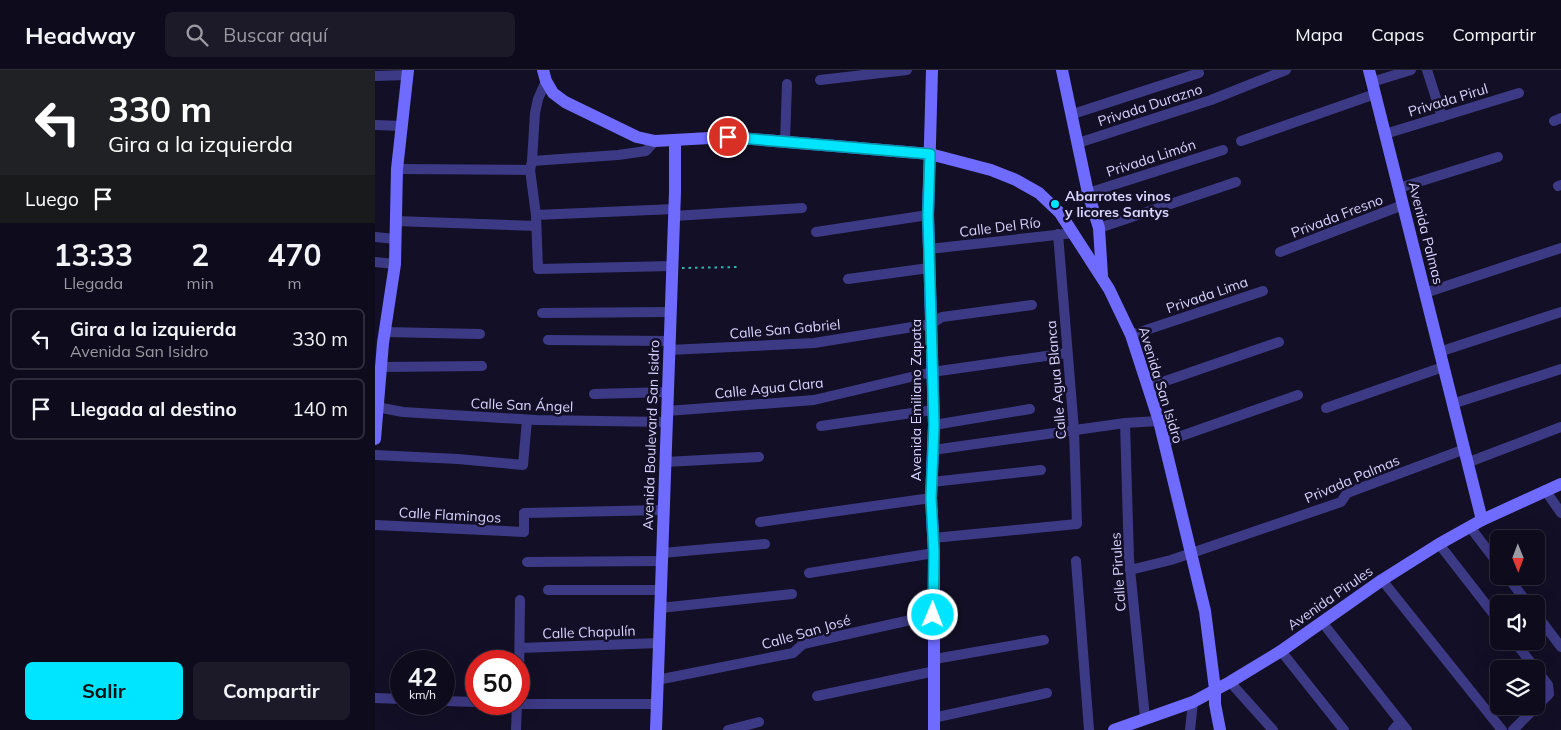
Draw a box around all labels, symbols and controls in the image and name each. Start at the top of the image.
search box [165,12,515,57]
text: Headway [25,20,135,50]
icon: search [183,21,211,49]
text: Buscar aquí [223,23,327,47]
text: Mapa [1295,23,1343,46]
text: Capas [1371,23,1425,46]
text: Compartir [1453,23,1536,46]
street label: Privada Pirul [1406,79,1490,121]
street label: Privada Durazno [1095,80,1205,130]
text: 330 m [108,87,212,131]
icon: left [25,90,90,155]
pin [707,116,749,158]
icon: arrive [714,123,742,151]
text: Gira a la izquierda [108,130,293,158]
street label: Privada Limón [1104,135,1198,181]
street label: Avenida Palmas [1405,180,1447,286]
icon: arrive [89,185,117,213]
text: Luego [25,187,79,211]
place label: Abarrotes vinos y licores Santys [1064,187,1171,221]
street label: Privada Fresno [1288,190,1386,242]
marker: Abarrotes vinos y licores Santys [1049,198,1061,210]
street label: Calle Del Río [958,213,1042,241]
text: 13:33 [54,236,133,274]
text: 2 [191,236,209,274]
text: 470 [267,236,321,274]
text: Llegada [63,273,123,293]
text: min [187,273,214,293]
text: m [287,273,301,293]
street label: Privada Lima [1164,273,1250,317]
street label: Calle San Gabriel [729,315,841,343]
text: Gira a la izquierda [70,317,236,341]
street label: Avenida Emiliano Zapata [907,319,925,481]
street label: Calle Agua Blanca [1042,320,1070,440]
street label: Avenida San Isidro [1135,324,1187,446]
icon: left [27,325,55,353]
text: 330 m [292,327,348,351]
street label: Avenida Boulevard San Isidro [639,340,663,530]
text: Avenida San Isidro [70,341,208,361]
street label: Calle Agua Clara [714,373,824,403]
street label: Calle San Ángel [470,394,574,416]
icon: arrive [27,395,55,423]
text: Llegada al destino [70,397,237,421]
text: 140 m [292,397,348,421]
street label: Privada Palmas [1302,451,1402,507]
street label: Calle Flamingos [398,503,502,527]
north arrow [1490,530,1545,585]
map controls [1490,530,1545,715]
street label: Calle Pirules [1106,532,1130,612]
street label: Avenida Pirules [1284,562,1376,634]
position arrow [906,588,958,640]
button: sound [1490,595,1545,650]
street label: Calle San José [759,611,853,653]
street label: Calle Chapulín [542,621,636,643]
speed limit sign: 50 [465,650,530,715]
button: layers [1490,660,1545,715]
text: 42 [407,661,438,692]
button: Salir [25,662,183,720]
button: Compartir [193,662,350,720]
text: km/h [409,687,436,702]

